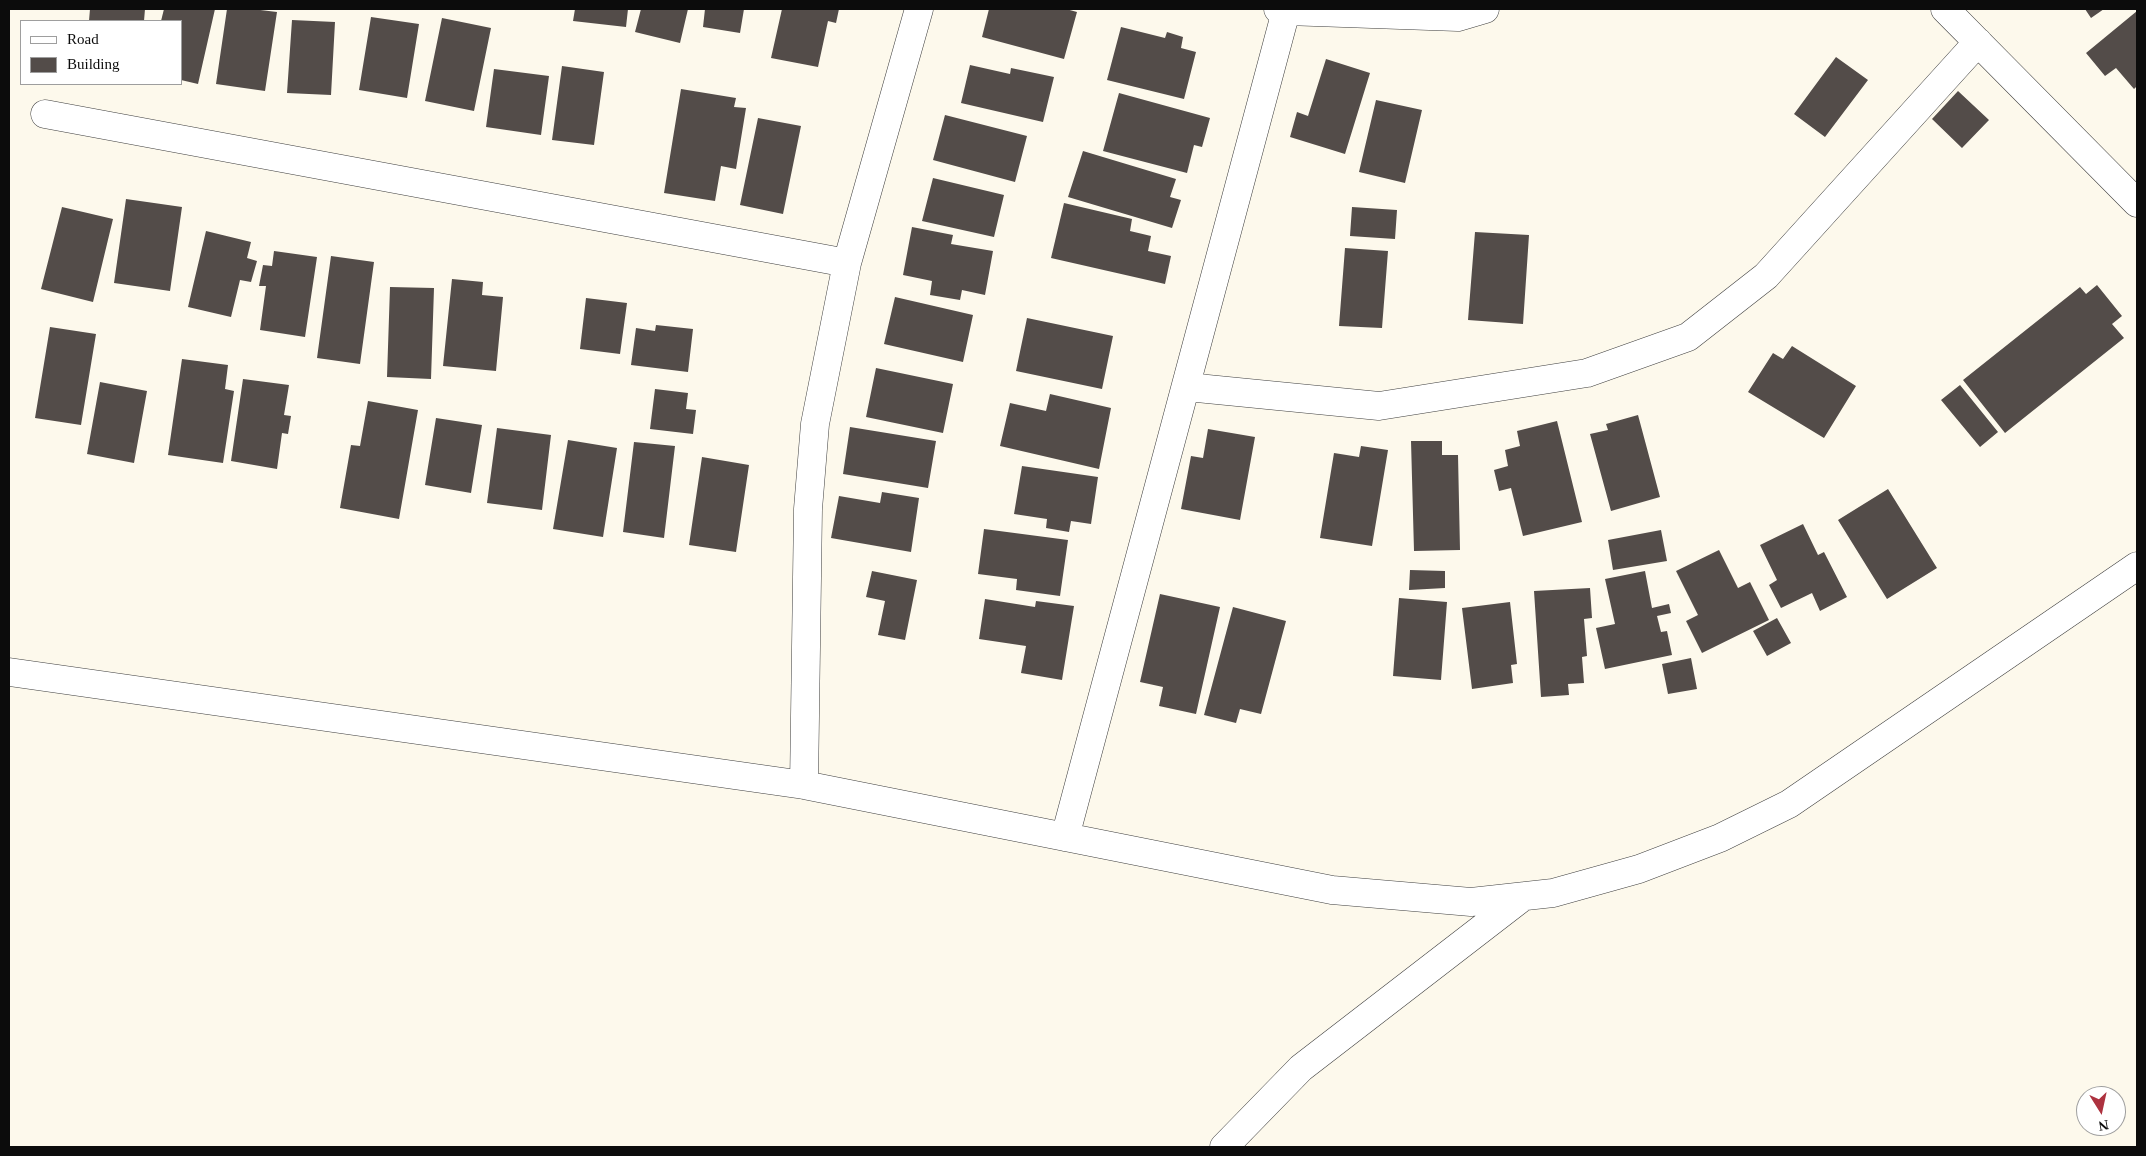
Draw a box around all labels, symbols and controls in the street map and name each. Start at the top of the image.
legend [20,20,182,85]
text: Road [67,31,99,47]
text: Building [67,56,120,72]
north arrow [2076,1086,2126,1136]
text: N [2097,1117,2110,1134]

